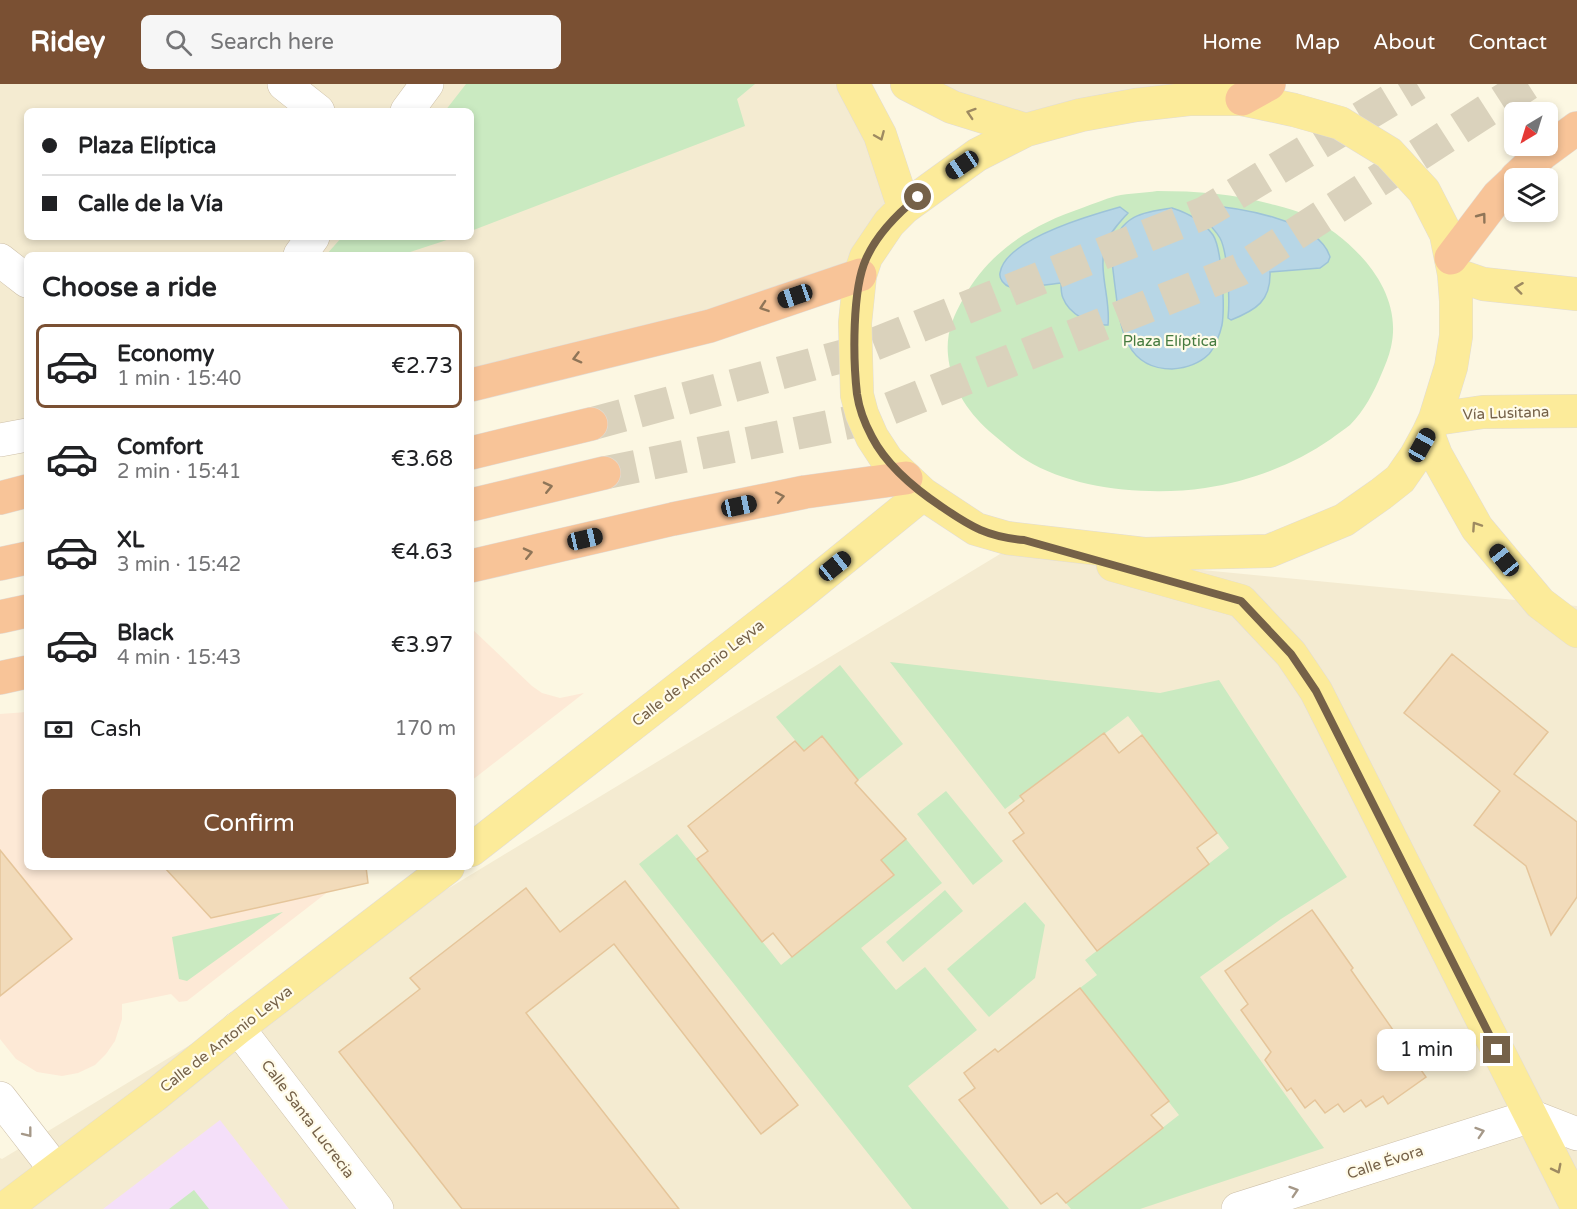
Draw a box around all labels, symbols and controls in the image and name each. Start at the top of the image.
search box [141,15,561,69]
text: Ridey [30,25,105,59]
icon: search [162,26,195,59]
text: Search here [210,29,334,55]
text: Home [1202,30,1262,55]
text: Map [1295,30,1340,55]
text: About [1373,30,1435,55]
text: Contact [1468,30,1547,55]
north arrow [1504,102,1558,156]
map controls [1504,102,1558,222]
one-way arrow [966,108,977,120]
one-way arrow [873,130,885,141]
text: Plaza Elíptica [78,133,216,159]
car [942,147,982,183]
button: layers [1504,168,1558,222]
route start [904,183,931,210]
text: Calle de la Vía [78,191,223,217]
one-way arrow [1474,213,1485,224]
text: Choose a ride [42,271,217,304]
car [775,282,815,310]
one-way arrow [1514,282,1523,295]
one-way arrow [760,300,770,312]
park label: Plaza Elíptica [1123,332,1217,350]
icon: car [45,339,99,393]
text: Economy [117,341,214,367]
one-way arrow [572,351,582,364]
text: €2.73 [391,353,453,379]
text: 1 min · 15:40 [117,367,241,391]
street label: Vía Lusitana [1462,402,1550,424]
car [1405,425,1439,465]
icon: car [45,432,99,486]
text: Comfort [117,434,203,460]
text: €3.68 [391,446,453,472]
text: 2 min · 15:41 [117,460,241,484]
one-way arrow [543,481,553,494]
one-way arrow [775,491,785,504]
car [720,493,758,519]
one-way arrow [1473,521,1484,532]
icon: car [45,525,99,579]
car [565,526,605,552]
text: XL [117,527,144,553]
text: €4.63 [391,539,453,565]
car [1486,540,1522,580]
one-way arrow [523,547,533,560]
car [815,548,855,584]
text: 3 min · 15:42 [117,553,241,577]
street label: Calle de Antonio Leyva [628,616,768,730]
icon: car [45,618,99,672]
text: Black [117,620,174,646]
text: €3.97 [391,632,453,658]
text: 4 min · 15:43 [117,646,241,670]
icon: cash [42,713,75,746]
text: Cash [90,716,142,742]
text: 170 m [395,717,456,741]
button: Confirm [42,789,456,858]
street label: Calle de Antonio Leyva [156,982,296,1096]
callout: 1 min [1377,1029,1476,1071]
route end [1483,1036,1510,1063]
text: 1 min [1400,1038,1453,1062]
street label: Calle Santa Lucrecia [258,1056,358,1182]
one-way arrow [20,1127,31,1138]
one-way arrow [1474,1127,1485,1139]
street label: Calle Évora [1345,1141,1425,1183]
one-way arrow [1550,1162,1562,1173]
one-way arrow [1288,1186,1299,1198]

